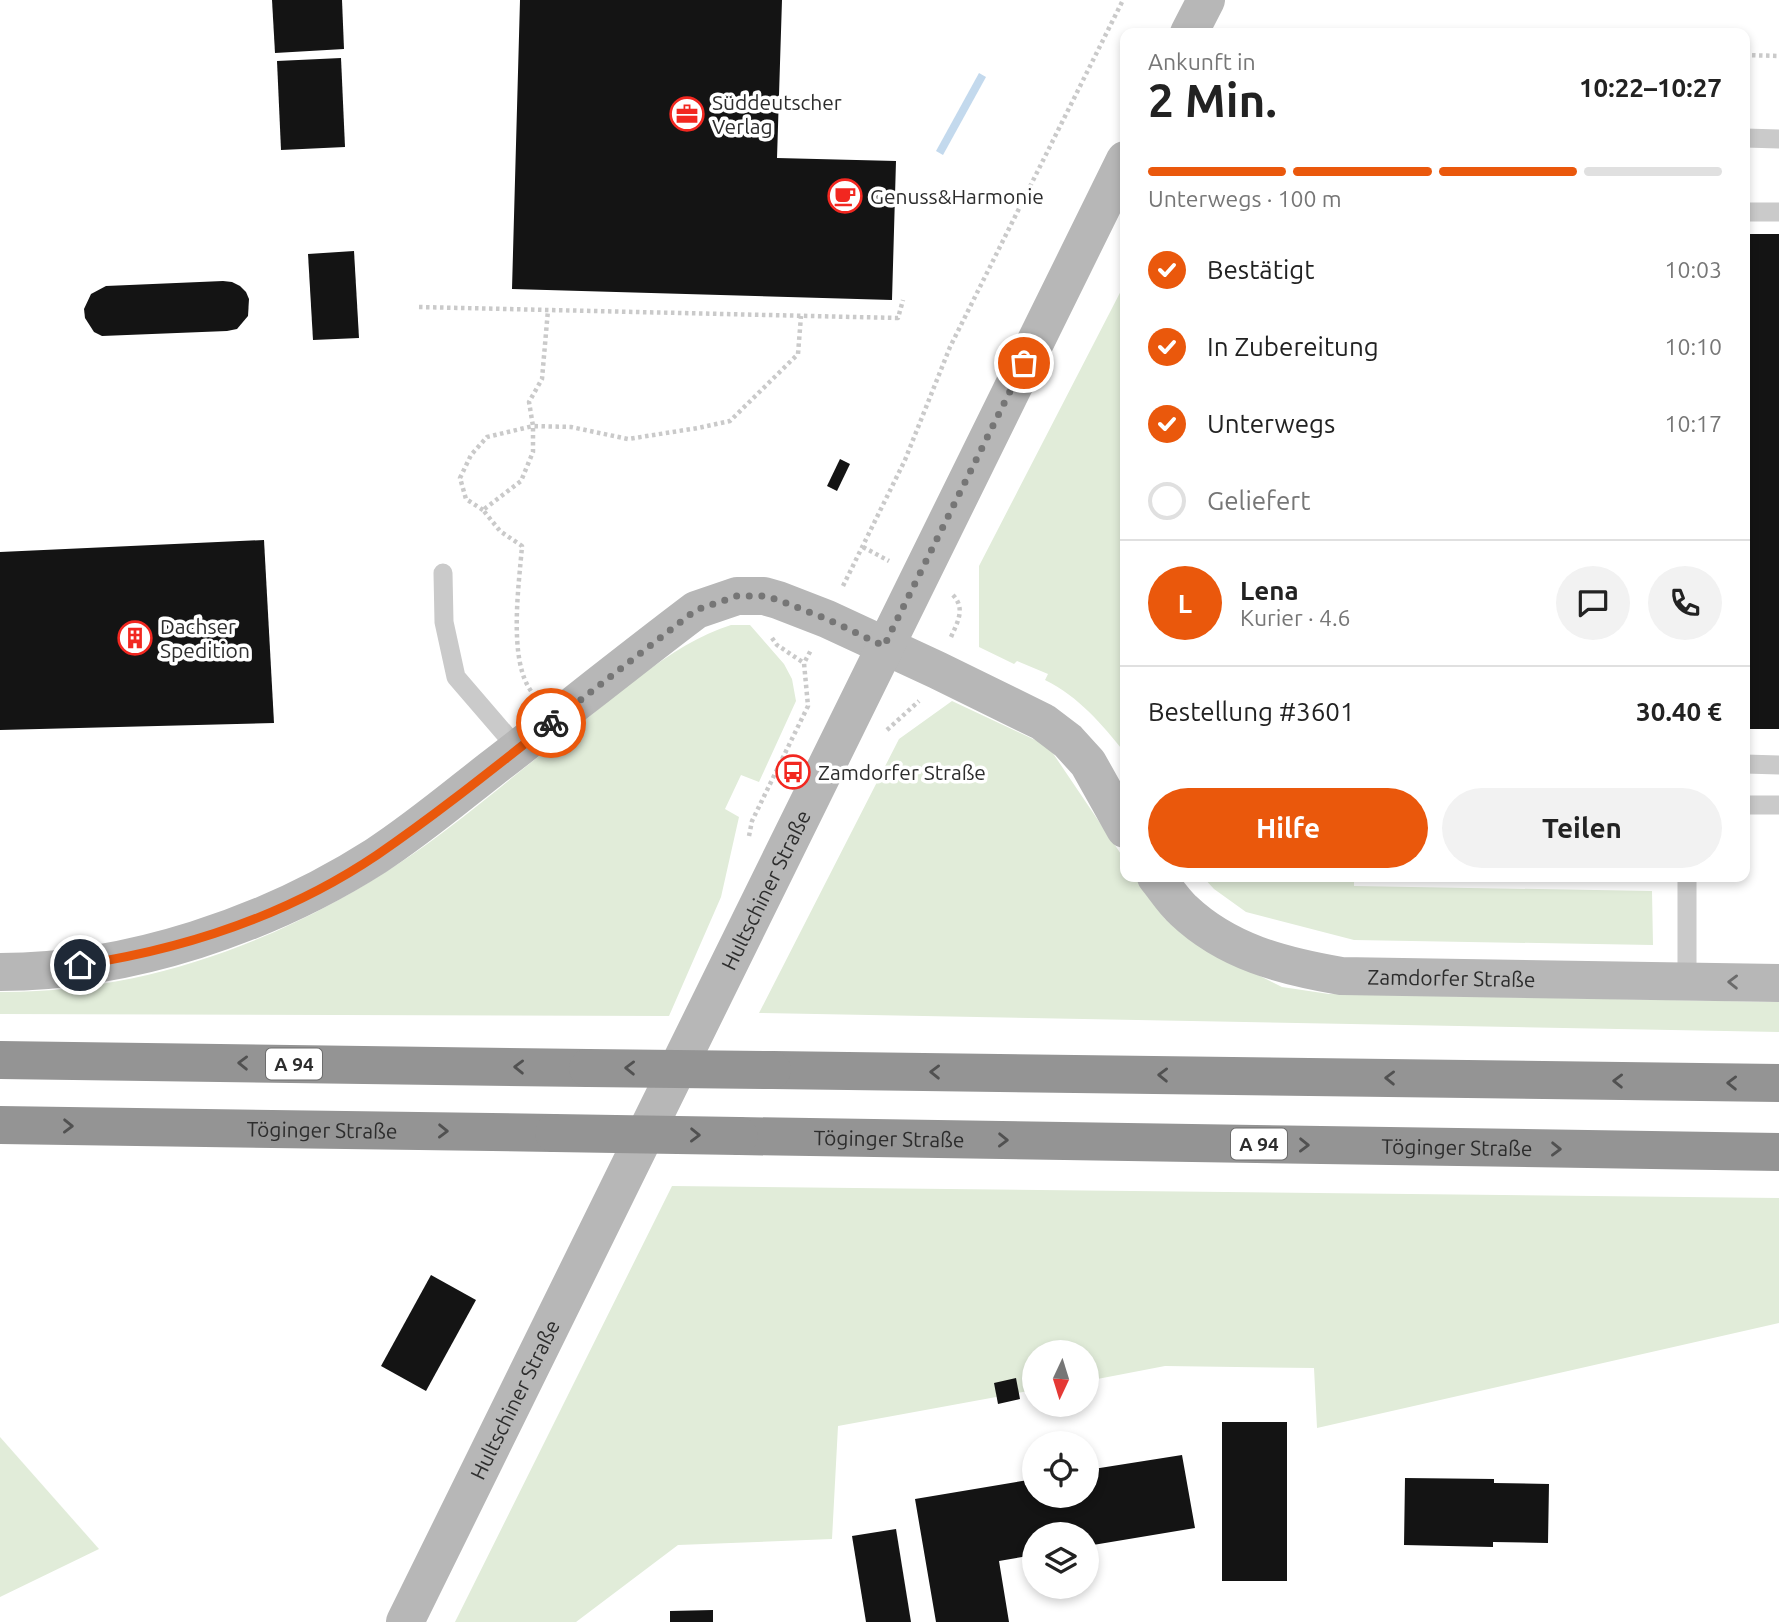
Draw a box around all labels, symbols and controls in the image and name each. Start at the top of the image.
text: Ankunft in [1148,49,1256,74]
text: 10:22–10:27 [1579,73,1722,102]
text: 2 Min. [1148,74,1277,126]
place label: Süddeutscher Verlag [712,90,842,138]
office icon: Süddeutscher Verlag [668,95,706,133]
cafe icon: Genuss&Harmonie [826,177,864,215]
place label: Genuss&Harmonie [870,184,1044,208]
text: Unterwegs · 100 m [1148,186,1342,211]
icon: check [1148,251,1186,289]
text: Bestätigt [1207,255,1314,284]
text: 10:03 [1664,257,1722,282]
icon: check [1148,328,1186,366]
text: In Zubereitung [1207,332,1379,361]
pin [994,333,1054,393]
text: 10:10 [1664,334,1722,359]
icon: bag [1005,344,1043,382]
icon: check [1148,405,1186,443]
text: Unterwegs [1207,409,1335,438]
text: 10:17 [1664,411,1722,436]
text: Geliefert [1207,486,1310,515]
button: chat [1556,566,1630,640]
button: phone [1648,566,1722,640]
text: Lena [1240,576,1299,605]
text: L [1178,589,1192,618]
text: Kurier · 4.6 [1240,605,1351,630]
place label: Dachser Spedition [160,614,250,662]
building icon: Dachser Spedition [116,619,154,657]
courier [516,688,586,758]
text: Bestellung #3601 [1148,697,1355,726]
text: 30.40 € [1636,697,1722,726]
icon: bike [532,704,570,742]
bus stop icon: Zamdorfer Straße [774,753,812,791]
place label: Zamdorfer Straße [818,760,986,784]
button: Hilfe [1148,788,1428,868]
button: Teilen [1442,788,1722,868]
street label: Hultschiner Straße [716,806,815,974]
pin [50,935,110,995]
icon: home [61,946,99,984]
street label: Zamdorfer Straße [1367,964,1536,991]
one-way arrow [1727,975,1738,990]
road number: A 94 [266,1048,322,1080]
one-way arrow [237,1055,248,1071]
one-way arrow [514,1059,524,1075]
one-way arrow [624,1060,635,1076]
one-way arrow [929,1064,940,1080]
one-way arrow [1157,1067,1167,1083]
one-way arrow [1384,1070,1395,1086]
one-way arrow [1612,1073,1622,1089]
one-way arrow [1727,1075,1738,1090]
street label: Töginger Straße [246,1117,398,1143]
one-way arrow [63,1118,74,1133]
one-way arrow [438,1123,448,1139]
street label: Töginger Straße [813,1125,965,1151]
one-way arrow [691,1127,701,1143]
road number: A 94 [1231,1128,1287,1160]
one-way arrow [998,1132,1009,1147]
street label: Töginger Straße [1381,1134,1533,1160]
one-way arrow [1299,1137,1310,1152]
one-way arrow [1551,1141,1562,1156]
street label: Hultschiner Straße [465,1316,564,1483]
north arrow [1022,1340,1099,1418]
map controls [1022,1340,1099,1599]
button: locate [1022,1431,1099,1508]
button: layers [1022,1522,1099,1599]

